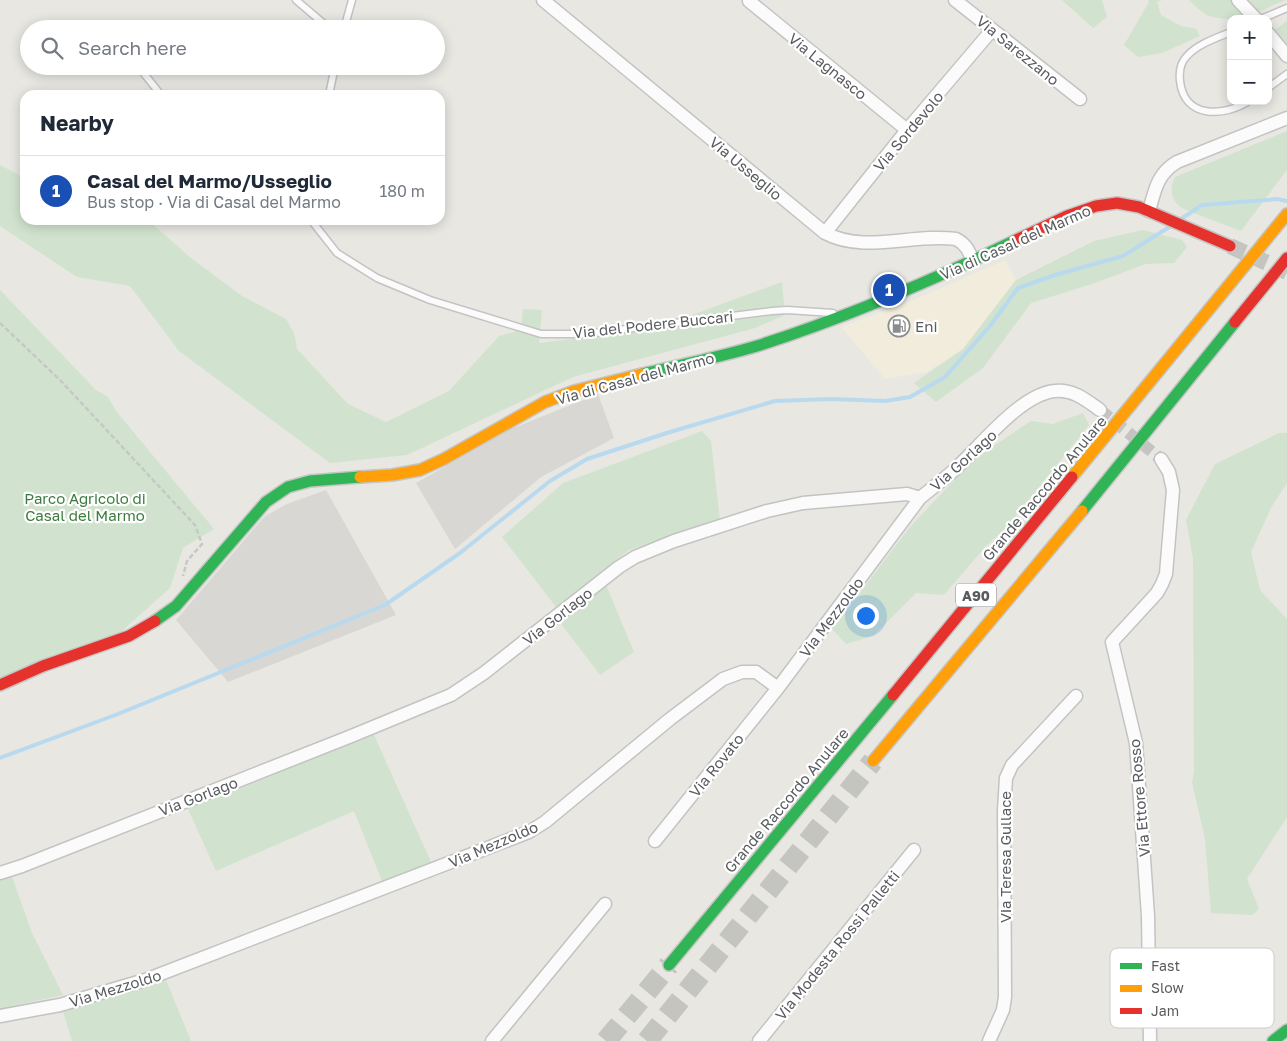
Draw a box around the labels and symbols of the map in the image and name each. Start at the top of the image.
street label: Via Sarezzano [973,11,1063,89]
street label: Via Lagnasco [785,29,871,103]
street label: Via Sordevolo [869,87,947,175]
street label: Via Usseglio [706,133,786,203]
street label: Via di Casal del Marmo [937,201,1093,283]
pin: 1 [873,271,905,309]
street label: Via del Podere Buccari [572,307,734,341]
fuel station icon: Eni [887,314,911,338]
place label: Eni [915,317,937,335]
street label: Via di Casal del Marmo [554,348,716,408]
street label: Grande Raccordo Anulare [978,412,1110,564]
street label: Via Gorlago [926,425,1000,495]
park label: Parco Agricolo di Casal del Marmo [24,489,146,524]
street label: Via Mezzoldo [795,574,867,660]
street label: Via Gorlago [519,583,595,649]
road number: A90 [956,584,996,606]
your location [853,603,879,629]
street label: Grande Raccordo Anulare [720,724,852,876]
street label: Via Rovato [685,730,747,800]
street label: Via Ettore Rosso [1125,738,1153,858]
street label: Via Gorlago [156,773,240,819]
street label: Via Teresa Gullace [996,791,1014,923]
street label: Via Mezzoldo [446,817,540,871]
street label: Via Modesta Rossi Palletti [771,867,903,1023]
legend [1110,948,1274,1028]
text: Fast [1151,957,1180,974]
street label: Via Mezzoldo [67,965,163,1011]
text: Slow [1151,979,1184,996]
text: Jam [1151,1002,1179,1019]

